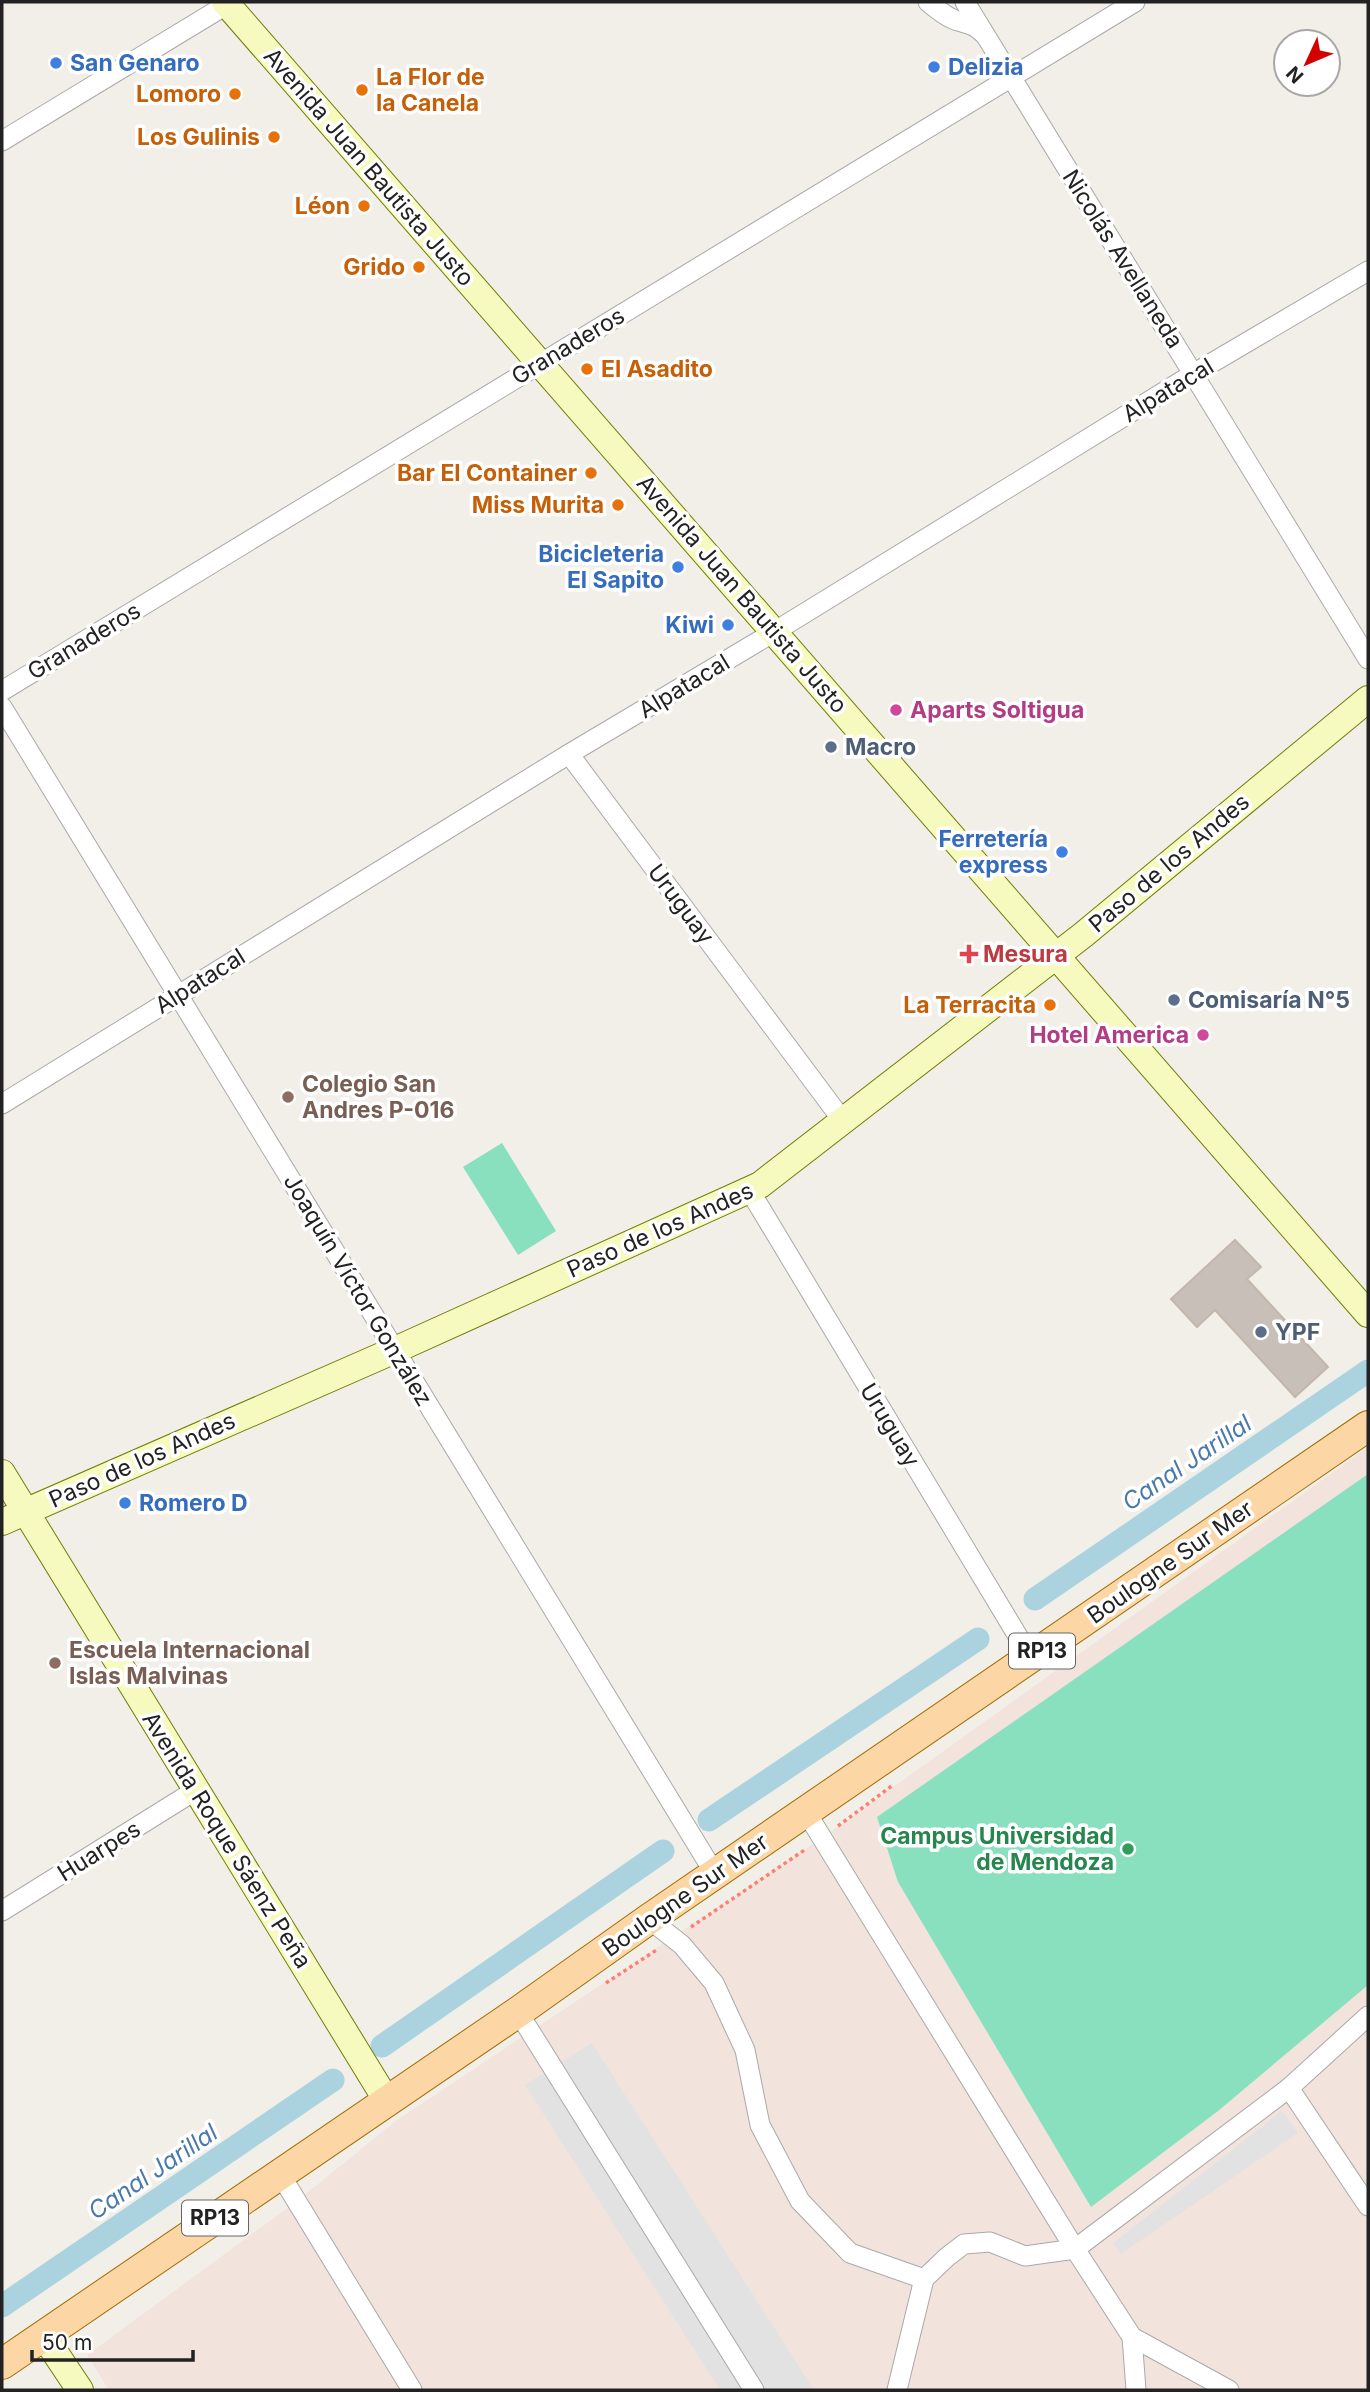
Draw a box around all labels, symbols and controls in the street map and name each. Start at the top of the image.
north arrow [1272,28,1342,98]
street label: Avenida Juan Bautista Justo [258,42,480,292]
place label: San Genaro [70,49,200,77]
place label: Delizia [948,53,1024,81]
marker: San Genaro [48,55,64,71]
marker: Delizia [926,59,942,75]
text: N [1282,61,1308,88]
place label: La Flor de la Canela [376,63,485,117]
place label: Lomoro [136,80,221,108]
marker: La Flor de la Canela [354,82,370,98]
marker: Lomoro [227,86,243,102]
place label: Los Gulinis [137,123,260,151]
marker: Los Gulinis [266,129,282,145]
street label: Nicolás Avellaneda [1057,165,1189,353]
place label: Léon [295,192,350,220]
marker: Léon [356,198,372,214]
place label: Grido [343,253,405,281]
marker: Grido [411,259,427,275]
street label: Granaderos [506,301,630,391]
street label: Alpatacal [1117,352,1219,428]
place label: El Asadito [601,355,713,383]
marker: El Asadito [579,361,595,377]
place label: Bar El Container [397,459,577,487]
marker: Bar El Container [583,465,599,481]
street label: Avenida Juan Bautista Justo [631,469,853,719]
place label: Miss Murita [472,491,604,519]
marker: Miss Murita [610,497,626,513]
place label: Bicicleteria El Sapito [538,540,664,594]
marker: Bicicleteria El Sapito [670,559,686,575]
street label: Granaderos [22,596,146,686]
place label: Kiwi [665,611,714,639]
marker: Kiwi [720,617,736,633]
street label: Alpatacal [633,648,735,724]
place label: Aparts Soltigua [910,696,1084,724]
marker: Aparts Soltigua [888,702,904,718]
place label: Macro [845,733,916,761]
marker: Macro [823,739,839,755]
street label: Paso de los Andes [1083,788,1255,938]
place label: Ferretería express [938,825,1048,879]
marker: Ferretería express [1054,844,1070,860]
street label: Uruguay [642,859,720,949]
place label: Mesura [983,940,1068,968]
street label: Alpatacal [150,942,250,1020]
marker: Mesura [961,946,977,962]
place label: Comisaría N°5 [1188,986,1350,1014]
place label: La Terracita [903,991,1036,1019]
marker: Comisaría N°5 [1166,992,1182,1008]
marker: La Terracita [1042,997,1058,1013]
place label: Hotel America [1029,1021,1189,1049]
marker: Hotel America [1195,1027,1211,1043]
place label: Colegio San Andres P-016 [302,1070,454,1124]
marker: Colegio San Andres P-016 [280,1089,296,1105]
street label: Joaquín Víctor González [278,1169,438,1411]
street label: Paso de los Andes [562,1176,758,1284]
place label: YPF [1275,1318,1320,1346]
marker: YPF [1253,1324,1269,1340]
street label: Uruguay [854,1378,926,1472]
street label: Paso de los Andes [44,1406,240,1514]
water label: Canal Jarillal [1117,1409,1257,1516]
place label: Romero D [139,1489,248,1517]
street label: Boulogne Sur Mer [1082,1494,1258,1630]
marker: Romero D [117,1495,133,1511]
road number: RP13 [1009,1634,1075,1668]
place label: Escuela Internacional Islas Malvinas [69,1636,310,1690]
marker: Escuela Internacional Islas Malvinas [47,1655,63,1671]
street label: Avenida Roque Sáenz Peña [136,1707,318,1973]
street label: Huarpes [52,1815,146,1887]
place label: Campus Universidad de Mendoza [880,1822,1114,1876]
street label: Boulogne Sur Mer [597,1827,773,1963]
marker: Campus Universidad de Mendoza [1120,1841,1136,1857]
water label: Canal Jarillal [83,2118,223,2225]
road number: RP13 [182,2200,248,2236]
scale bar [32,2318,192,2362]
text: 50 m [42,2330,92,2355]

